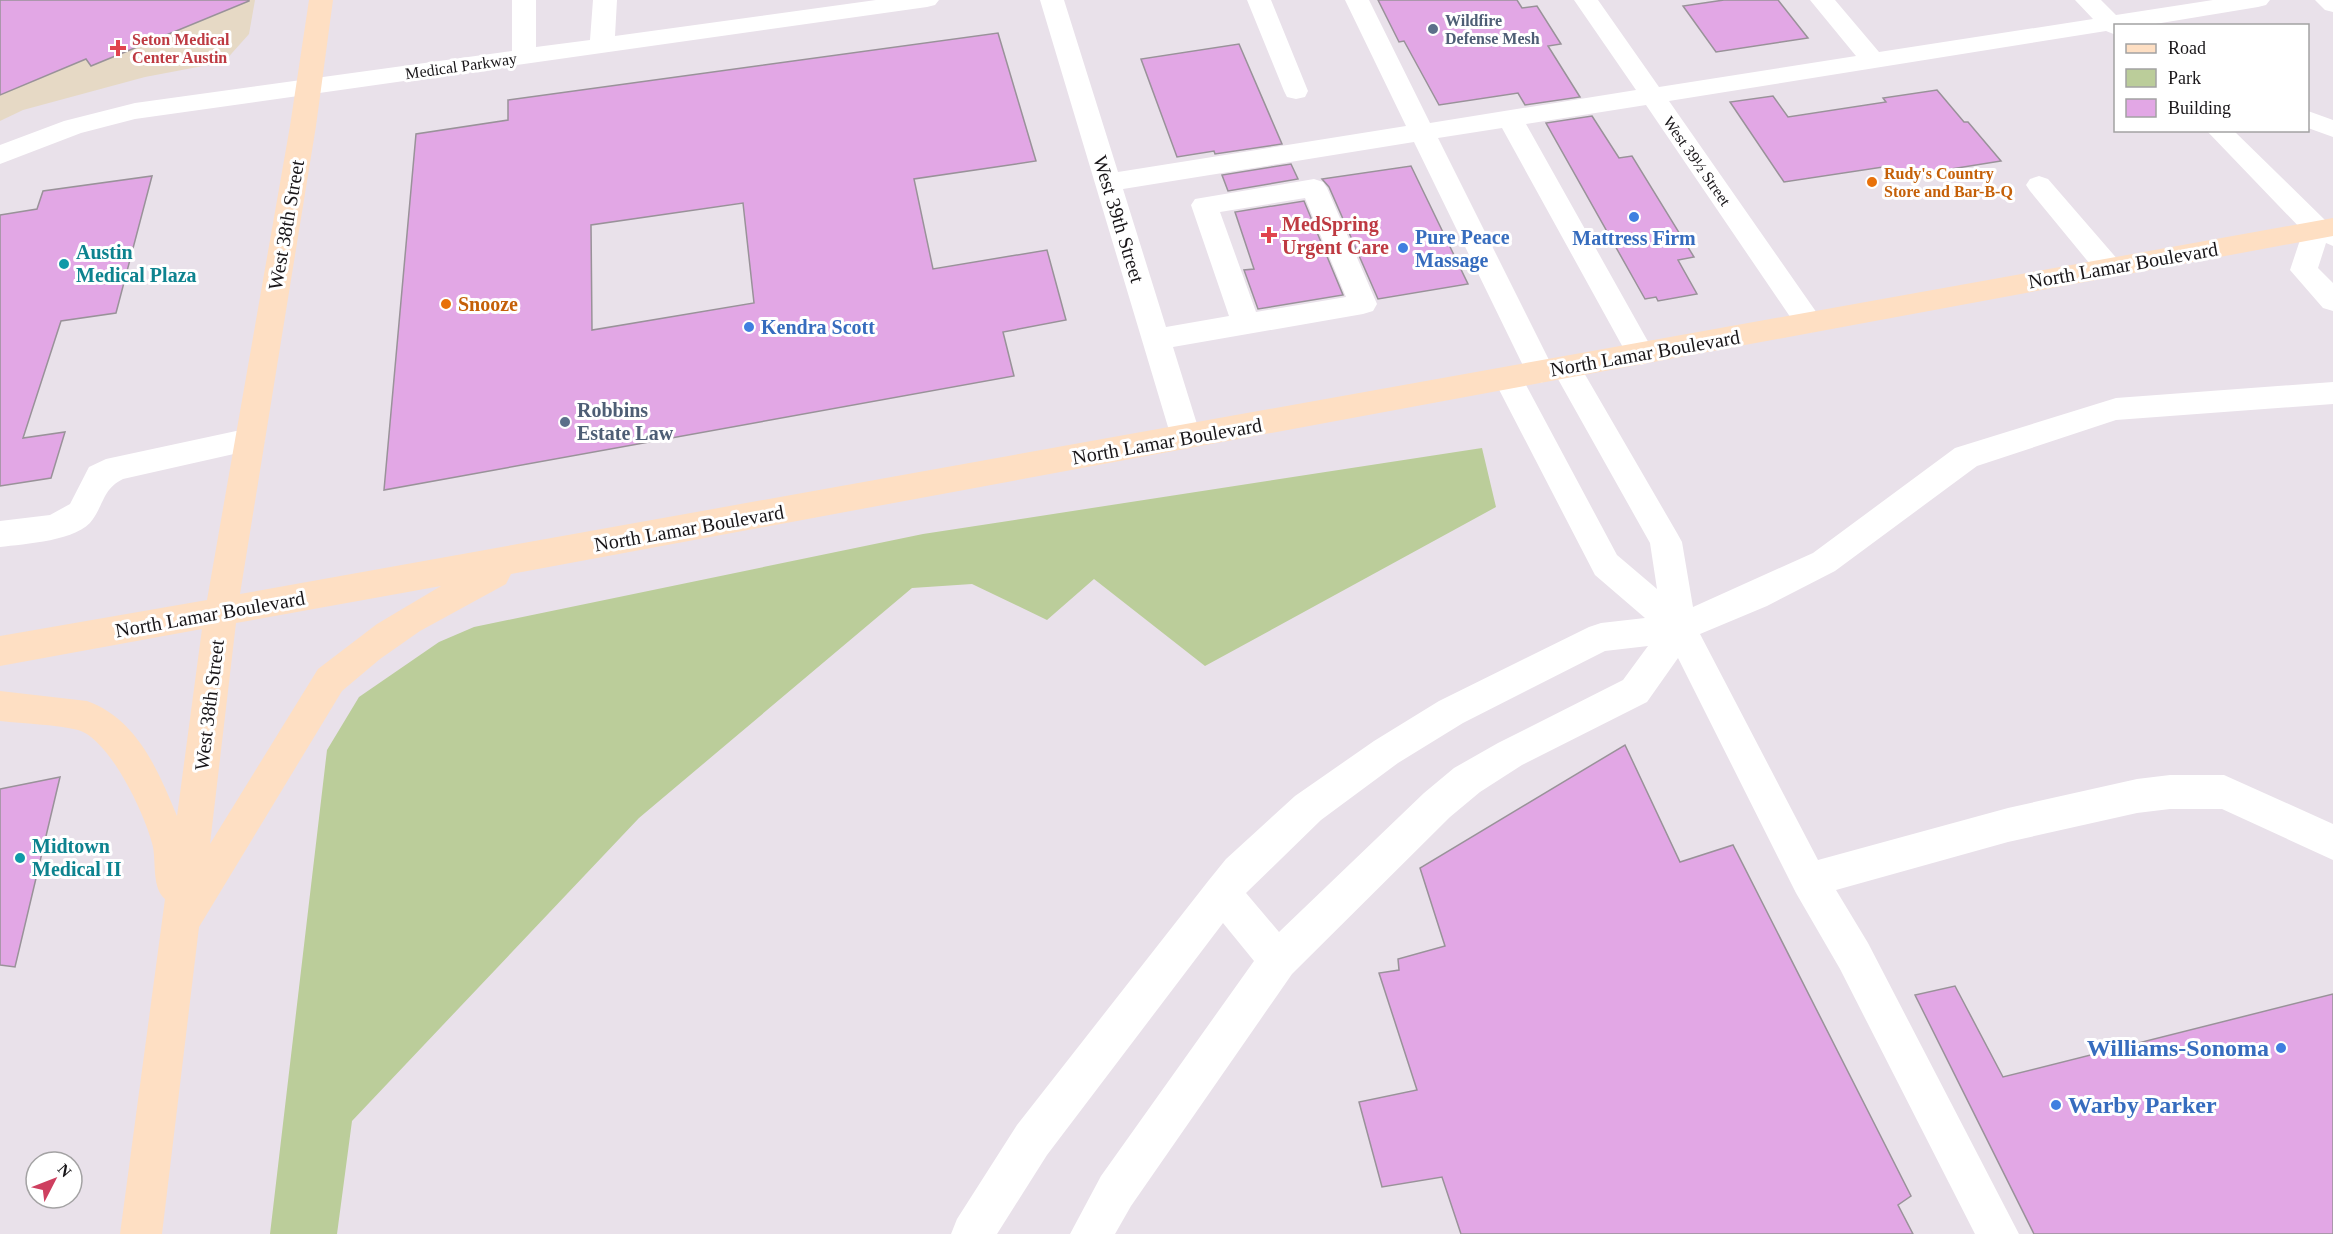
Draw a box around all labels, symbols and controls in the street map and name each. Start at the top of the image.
place label: Wildfire Defense Mesh [1445,12,1540,47]
marker: Wildfire Defense Mesh [1426,22,1440,36]
legend [2114,24,2309,132]
place label: Seton Medical Center Austin [132,31,230,66]
text: Road [2168,38,2206,58]
marker: Seton Medical Center Austin [109,39,127,57]
street label: Medical Parkway [404,50,518,83]
text: Park [2168,68,2201,88]
text: Building [2168,98,2231,118]
street label: West 39½ Street [1660,113,1734,209]
street label: West 39th Street [1089,153,1149,286]
street label: West 38th Street [264,158,308,292]
place label: Rudy's Country Store and Bar-B-Q [1884,165,2013,200]
marker: Rudy's Country Store and Bar-B-Q [1865,175,1879,189]
marker: Mattress Firm [1627,210,1641,224]
place label: MedSpring Urgent Care [1282,213,1389,259]
marker: MedSpring Urgent Care [1260,226,1278,244]
place label: Pure Peace Massage [1415,226,1510,272]
place label: Mattress Firm [1572,227,1696,249]
street label: North Lamar Boulevard [2026,237,2220,293]
place label: Austin Medical Plaza [76,241,197,286]
marker: Pure Peace Massage [1396,241,1410,255]
marker: Austin Medical Plaza [57,257,71,271]
place label: Snooze [458,293,518,315]
marker: Snooze [439,297,453,311]
place label: Kendra Scott [761,316,875,338]
marker: Kendra Scott [742,320,756,334]
street label: North Lamar Boulevard [1548,325,1742,381]
place label: Robbins Estate Law [577,399,674,444]
street label: North Lamar Boulevard [1070,413,1264,469]
marker: Robbins Estate Law [558,415,572,429]
street label: North Lamar Boulevard [592,500,786,556]
street label: North Lamar Boulevard [113,586,307,642]
street label: West 38th Street [190,638,228,772]
place label: Midtown Medical II [32,835,122,880]
marker: Midtown Medical II [13,851,27,865]
place label: Williams-Sonoma [2087,1035,2269,1061]
marker: Williams-Sonoma [2274,1041,2288,1055]
place label: Warby Parker [2068,1092,2217,1118]
marker: Warby Parker [2049,1098,2063,1112]
north arrow [24,1150,84,1210]
text: N [55,1160,75,1181]

